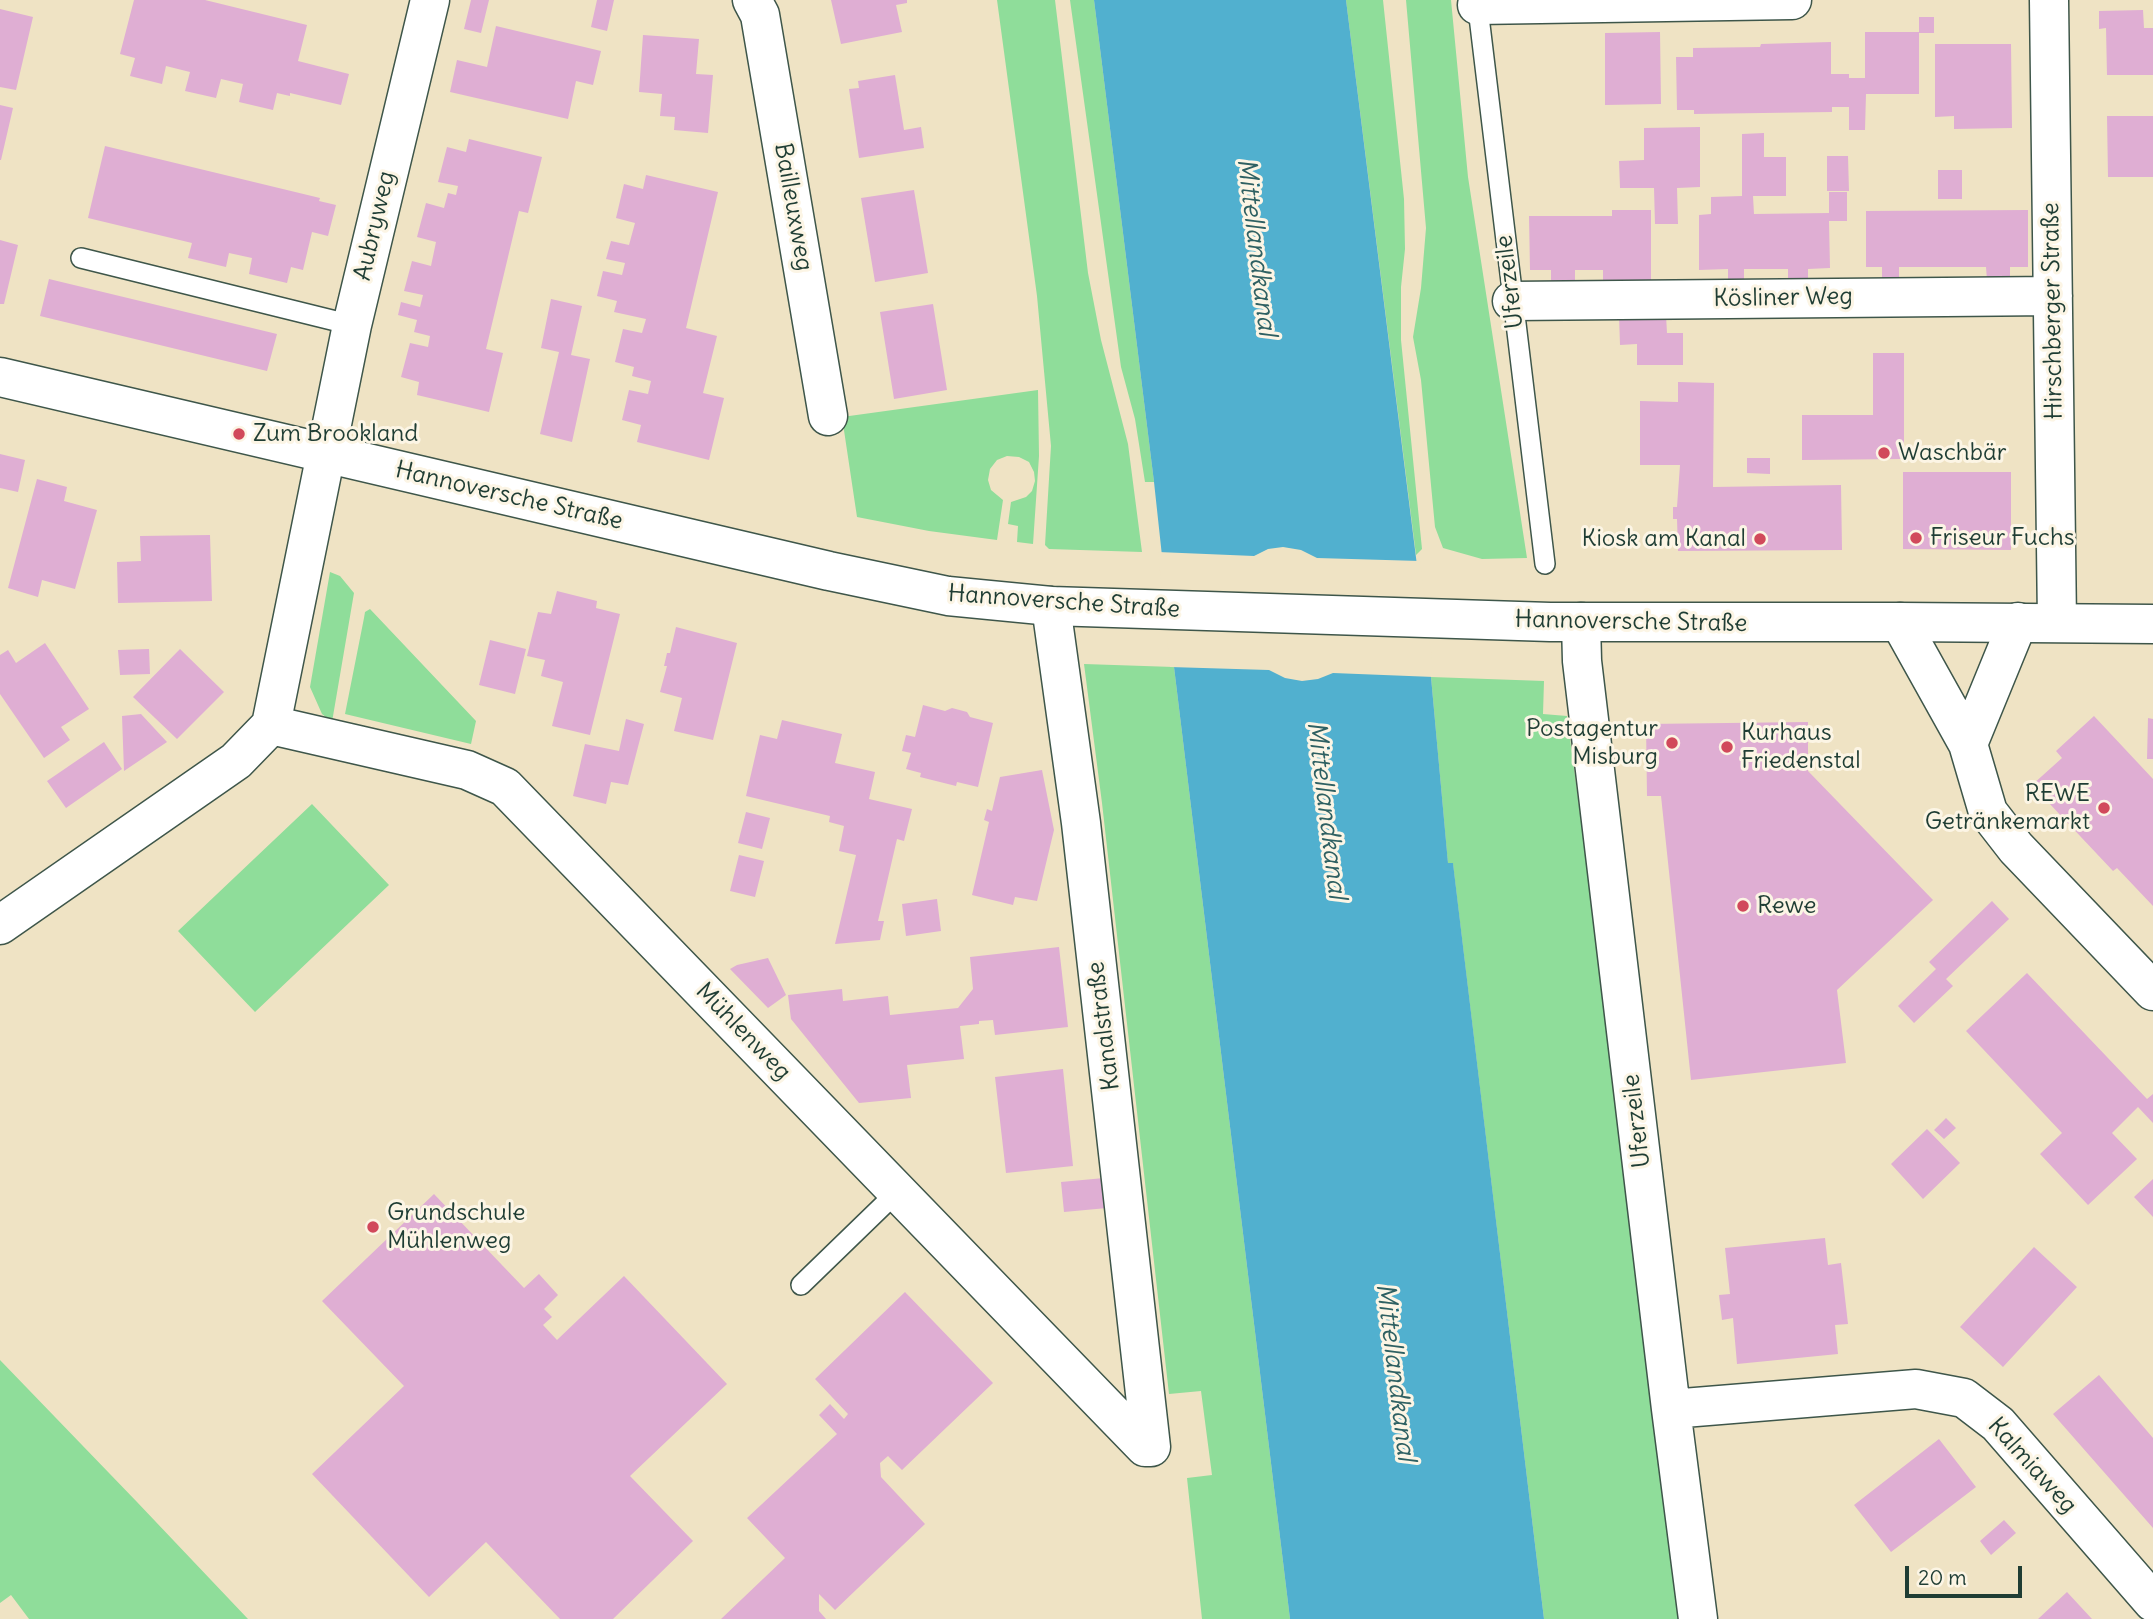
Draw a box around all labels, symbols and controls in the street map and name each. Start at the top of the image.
street label: Bailleuxweg [768,141,818,273]
water label: Mittellandkanal [1230,156,1282,338]
street label: Aubryweg [348,169,402,283]
street label: Hirschberger Straße [2037,202,2069,420]
street label: Uferzeile [1490,234,1530,330]
street label: Kösliner Weg [1713,282,1853,314]
place label: Zum Brookland [253,420,418,448]
marker: Zum Brookland [231,426,247,442]
place label: Waschbär [1898,439,2006,467]
marker: Waschbär [1876,445,1892,461]
street label: Hannoversche Straße [393,456,625,536]
place label: Friseur Fuchs [1930,524,2075,552]
place label: Kiosk am Kanal [1582,525,1746,553]
marker: Friseur Fuchs [1908,530,1924,546]
marker: Kiosk am Kanal [1752,531,1768,547]
street label: Hannoversche Straße [947,580,1181,624]
street label: Hannoversche Straße [1515,606,1747,638]
place label: Postagentur Misburg [1526,715,1658,771]
water label: Mittellandkanal [1300,719,1352,901]
place label: Kurhaus Friedenstal [1741,719,1861,775]
marker: Postagentur Misburg [1664,735,1680,751]
marker: Kurhaus Friedenstal [1719,739,1735,755]
place label: REWE Getränkemarkt [1925,780,2090,836]
marker: REWE Getränkemarkt [2096,800,2112,816]
place label: Rewe [1757,892,1816,920]
marker: Rewe [1735,898,1751,914]
street label: Kanalstraße [1082,960,1126,1092]
street label: Mühlenweg [689,977,797,1087]
street label: Uferzeile [1617,1073,1657,1169]
place label: Grundschule Mühlenweg [387,1199,525,1255]
marker: Grundschule Mühlenweg [365,1219,381,1235]
water label: Mittellandkanal [1369,1281,1421,1463]
street label: Kalmiaweg [1981,1412,2083,1520]
scale bar [1908,1552,2025,1596]
text: 20 m [1918,1564,1967,1591]

